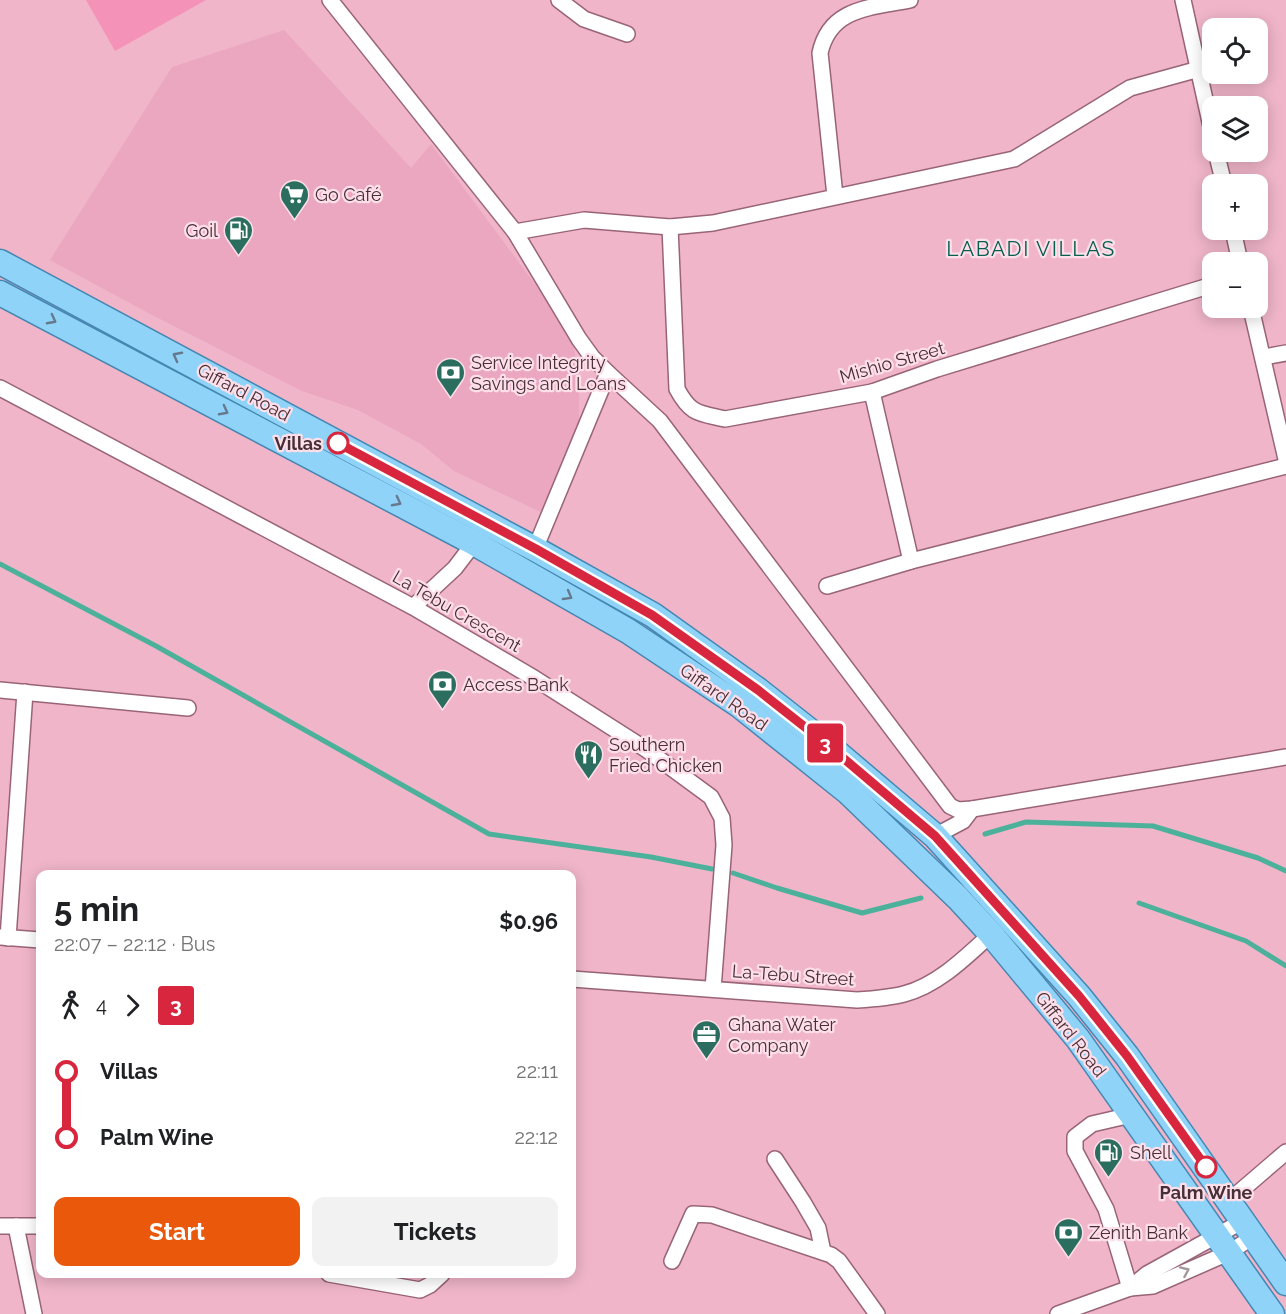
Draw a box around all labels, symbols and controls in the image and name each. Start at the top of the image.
map controls [1202,18,1268,318]
button: locate [1202,18,1268,84]
button: layers [1202,96,1268,162]
button: + [1202,174,1268,240]
supermarket icon: Go Café [278,178,310,220]
place label: Go Café [315,184,382,205]
fuel station icon: Goil [223,214,255,256]
place label: Goil [186,220,218,241]
district label: LABADI VILLAS [946,236,1116,261]
button: − [1202,252,1268,318]
one-way arrow [45,313,56,324]
street label: Mishio Street [837,337,947,387]
one-way arrow [173,352,183,363]
place label: Service Integrity Savings and Loans [471,352,626,394]
bank icon: Service Integrity Savings and Loans [434,356,466,398]
street label: Giffard Road [194,359,294,425]
one-way arrow [218,404,229,415]
marker: Villas [327,432,349,454]
place label: Villas [275,433,322,454]
one-way arrow [390,495,401,506]
street label: La Tebu Crescent [389,566,525,656]
one-way arrow [562,588,572,600]
street label: Giffard Road [676,659,772,735]
bank icon: Access Bank [426,668,458,710]
place label: Access Bank [463,674,569,695]
line badge: 3 [806,724,844,762]
text: 3 [819,731,831,756]
place label: Southern Fried Chicken [609,734,722,776]
restaurant icon: Southern Fried Chicken [572,738,604,780]
text: 5 min [54,890,139,929]
text: $0.96 [499,908,558,934]
text: 22:07 – 22:12 · Bus [54,932,215,956]
street label: La-Tebu Street [731,960,855,990]
street label: Giffard Road [1031,987,1111,1081]
icon: walk [54,989,87,1022]
icon: forward [116,989,149,1022]
text: 4 [96,993,107,1017]
text: 3 [170,993,182,1018]
place label: Ghana Water Company [728,1014,837,1056]
office icon: Ghana Water Company [691,1018,723,1060]
text: Villas [100,1058,158,1084]
text: 22:11 [516,1059,558,1083]
text: Palm Wine [100,1124,213,1150]
text: 22:12 [514,1125,558,1149]
fuel station icon: Shell [1093,1136,1125,1178]
place label: Shell [1130,1142,1172,1163]
marker: Palm Wine [1195,1156,1217,1178]
place label: Palm Wine [1160,1182,1253,1203]
button: Start [54,1197,300,1266]
button: Tickets [312,1197,558,1266]
bank icon: Zenith Bank [1052,1216,1084,1258]
place label: Zenith Bank [1089,1222,1188,1243]
one-way arrow [1179,1267,1190,1279]

